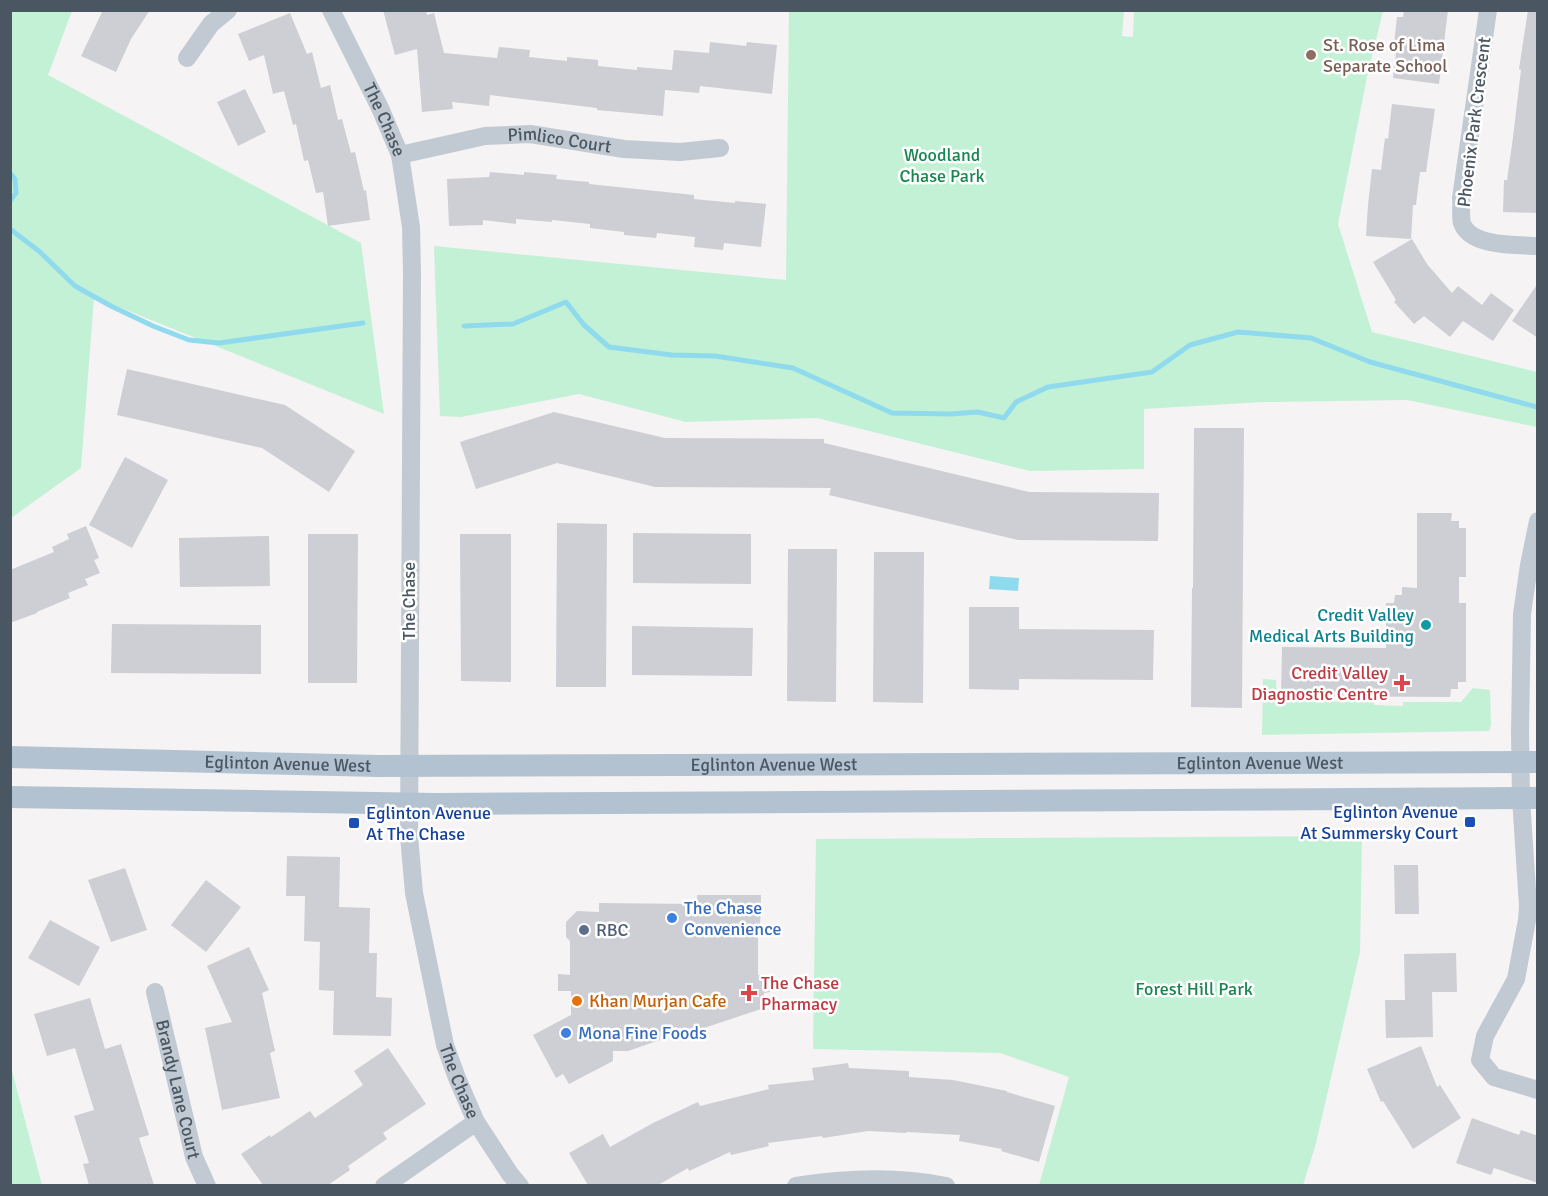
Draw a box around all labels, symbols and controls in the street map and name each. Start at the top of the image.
place label: St. Rose of Lima Separate School [1323,34,1448,77]
street label: Phoenix Park Crescent [1453,36,1495,208]
marker: St. Rose of Lima Separate School [1304,48,1318,62]
street label: The Chase [358,79,410,160]
street label: Pimlico Court [507,123,613,158]
park label: Woodland Chase Park [899,144,985,187]
street label: The Chase [398,562,420,640]
place label: Credit Valley Medical Arts Building [1249,604,1415,647]
marker: Credit Valley Medical Arts Building [1419,618,1433,632]
place label: Credit Valley Diagnostic Centre [1251,662,1389,705]
marker: Credit Valley Diagnostic Centre [1393,674,1411,692]
street label: Eglinton Avenue West [204,751,372,777]
street label: Eglinton Avenue West [1176,752,1343,774]
street label: Eglinton Avenue West [690,753,857,776]
place label: Eglinton Avenue At Summersky Court [1300,801,1458,844]
place label: Eglinton Avenue At The Chase [366,802,491,845]
marker: Eglinton Avenue At Summersky Court [1463,815,1477,829]
marker: Eglinton Avenue At The Chase [347,816,361,830]
place label: The Chase Convenience [684,897,782,940]
marker: The Chase Convenience [665,911,679,925]
place label: RBC [596,919,629,941]
marker: RBC [577,923,591,937]
place label: The Chase Pharmacy [761,972,839,1015]
park label: Forest Hill Park [1135,978,1253,1000]
marker: The Chase Pharmacy [742,986,756,1000]
place label: Khan Murjan Cafe [589,990,726,1012]
marker: Khan Murjan Cafe [570,994,584,1008]
street label: Brandy Lane Court [151,1017,205,1161]
place label: Mona Fine Foods [578,1022,707,1044]
marker: Mona Fine Foods [559,1026,573,1040]
street label: The Chase [435,1041,484,1122]

